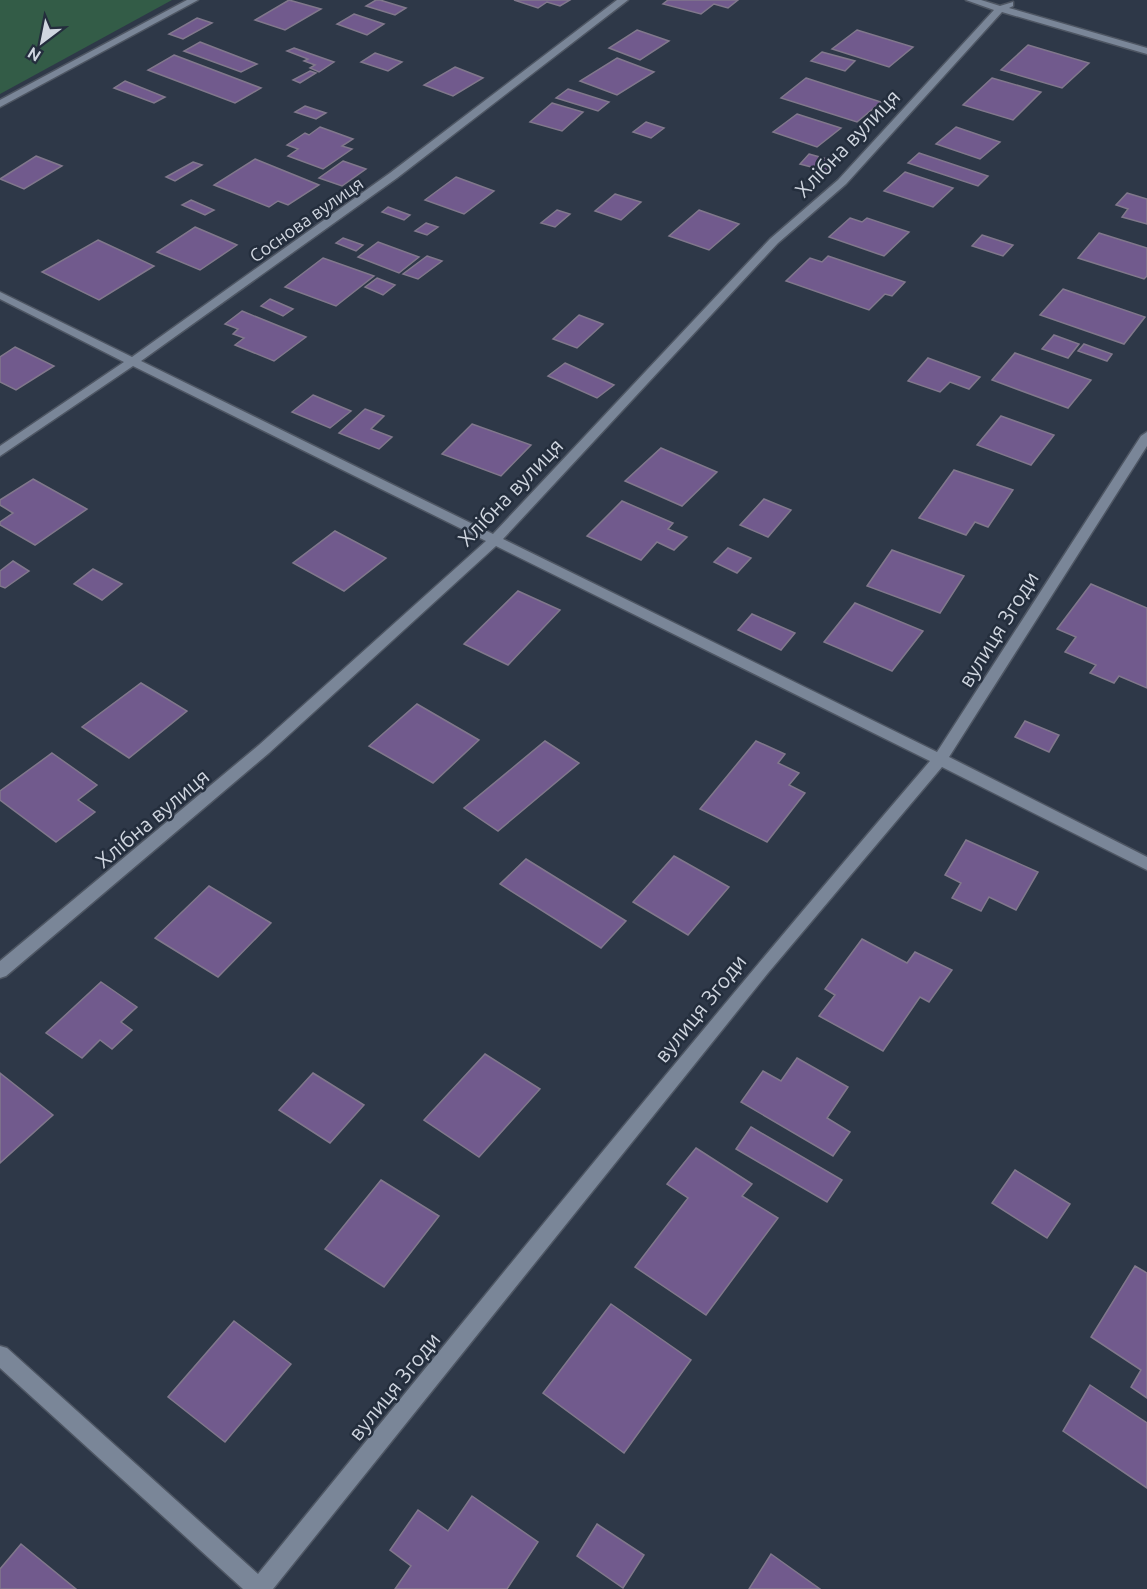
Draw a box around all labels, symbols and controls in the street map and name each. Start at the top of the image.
north arrow [12,12,72,72]
text: N [24,44,44,66]
street label: Хлібна вулиця [790,84,904,202]
street label: Соснова вулиця [245,172,367,266]
street label: Хлібна вулиця [453,433,567,551]
street label: вулиця Згоди [953,567,1043,691]
street label: Хлібна вулиця [90,764,214,872]
street label: вулиця Згоди [649,949,751,1067]
street label: вулиця Згоди [343,1327,445,1445]

